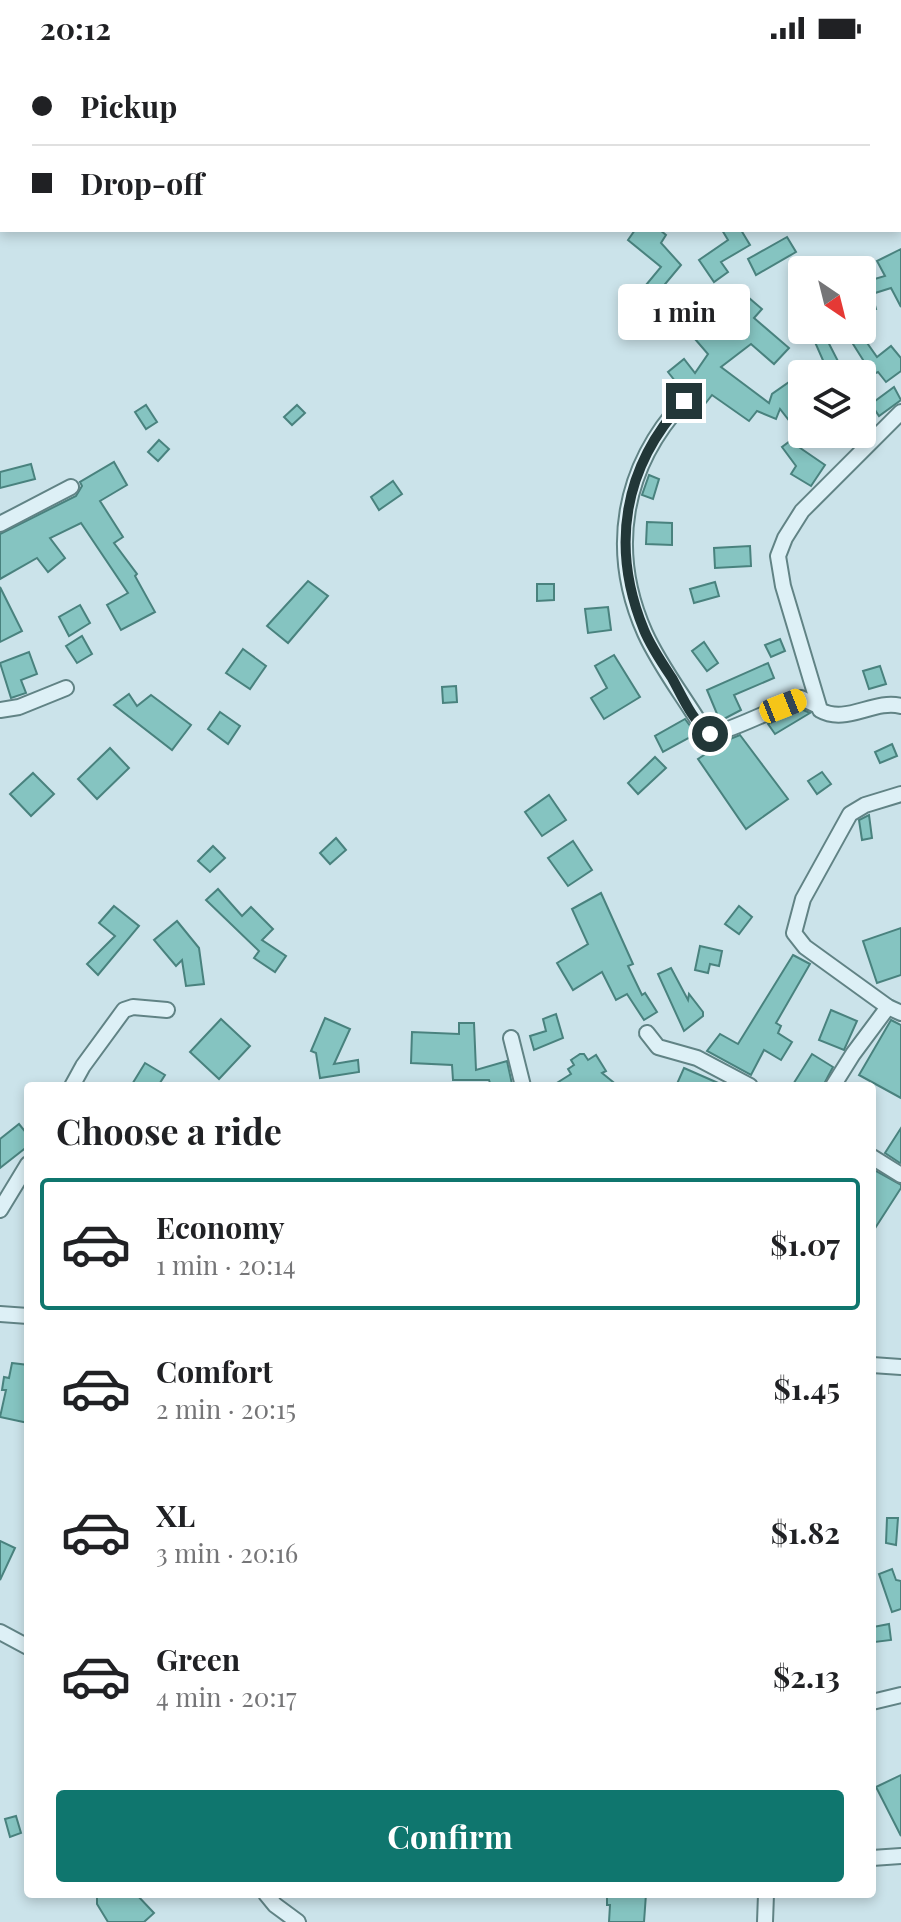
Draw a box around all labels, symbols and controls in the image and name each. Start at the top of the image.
text: 20:12 [40,8,111,48]
text: Pickup [80,86,177,126]
text: Drop-off [80,163,204,203]
north arrow [788,256,876,344]
map controls [788,256,876,448]
callout: 1 min [618,285,750,341]
text: 1 min [652,294,716,329]
button: layers [788,360,876,448]
route end [666,383,702,419]
car [756,686,810,726]
route start [692,716,728,752]
text: Choose a ride [56,1106,282,1154]
text: Economy [156,1207,285,1247]
icon: car [60,1208,132,1280]
text: $1.07 [770,1224,840,1264]
text: 1 min · 20:14 [156,1247,296,1282]
text: Comfort [156,1351,273,1391]
icon: car [60,1352,132,1424]
text: $1.45 [774,1368,840,1408]
text: 2 min · 20:15 [156,1391,296,1426]
text: XL [156,1495,195,1535]
icon: car [60,1496,132,1568]
text: $1.82 [771,1512,840,1552]
text: 3 min · 20:16 [156,1535,298,1570]
text: Green [156,1639,240,1679]
icon: car [60,1640,132,1712]
text: $2.13 [773,1656,840,1696]
text: 4 min · 20:17 [156,1679,297,1714]
button: Confirm [56,1790,844,1882]

